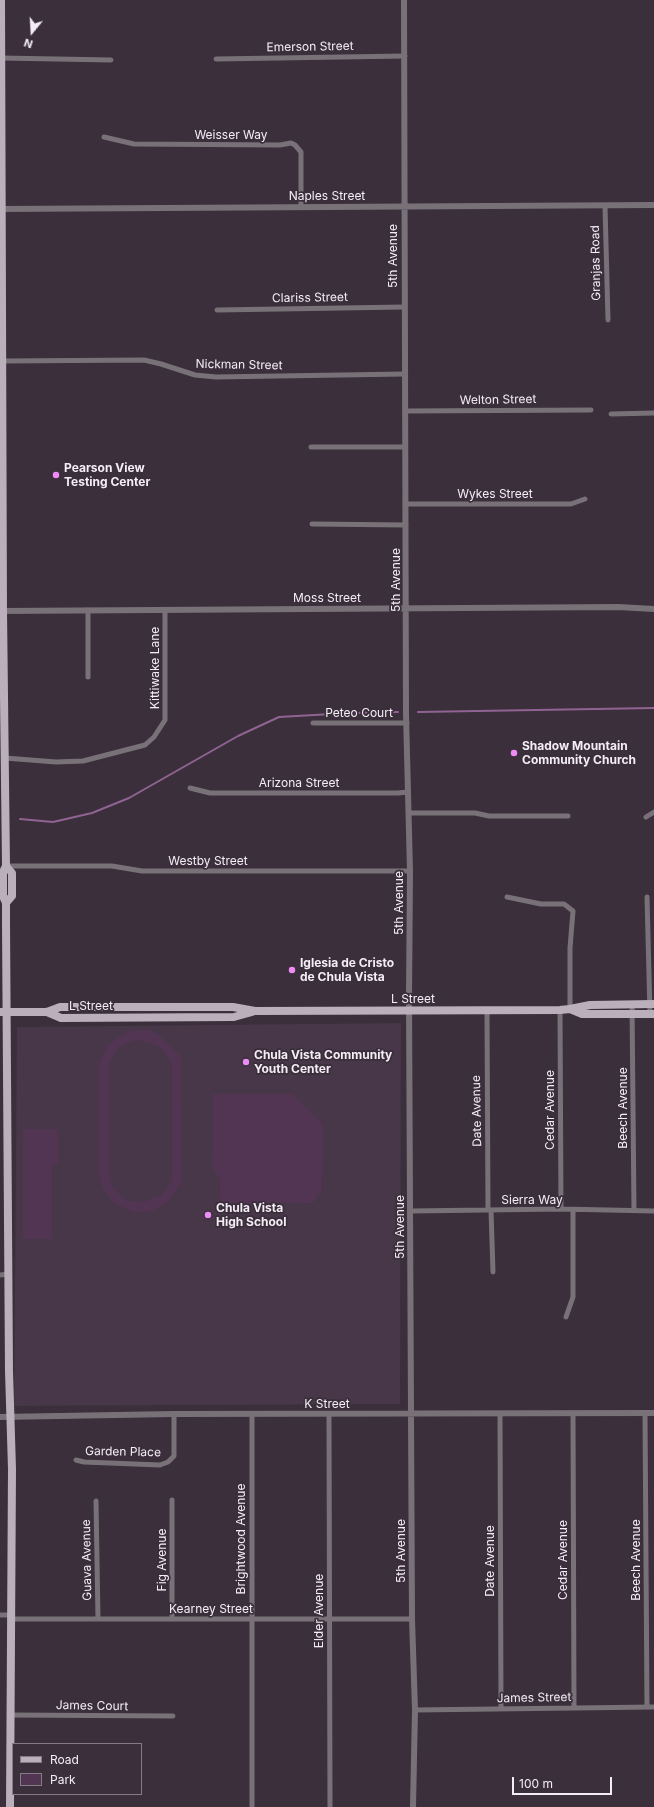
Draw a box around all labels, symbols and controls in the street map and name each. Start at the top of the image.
north arrow [12,12,52,52]
text: N [22,35,34,51]
street label: Emerson Street [266,39,354,55]
street label: Weisser Way [194,128,268,142]
street label: Naples Street [289,189,365,203]
street label: 5th Avenue [386,224,400,288]
street label: Granjas Road [588,225,604,301]
street label: Clariss Street [272,290,348,306]
street label: Nickman Street [195,357,283,373]
street label: Welton Street [460,392,536,408]
place label: Pearson View Testing Center [64,461,150,489]
marker: Pearson View Testing Center [51,470,61,480]
street label: Wykes Street [457,487,533,501]
street label: 5th Avenue [389,548,403,612]
street label: Moss Street [293,591,361,605]
street label: Kittiwake Lane [148,627,162,709]
street label: Peteo Court [325,706,393,720]
place label: Shadow Mountain Community Church [522,739,636,767]
marker: Shadow Mountain Community Church [509,748,519,758]
street label: Arizona Street [259,776,339,790]
street label: Westby Street [168,854,248,868]
street label: 5th Avenue [392,871,406,935]
place label: Iglesia de Cristo de Chula Vista [300,956,394,984]
marker: Iglesia de Cristo de Chula Vista [287,965,297,975]
street label: L Street [391,992,435,1006]
street label: L Street [69,999,113,1013]
place label: Chula Vista Community Youth Center [254,1048,392,1076]
marker: Chula Vista Community Youth Center [241,1057,251,1067]
street label: Beech Avenue [616,1067,630,1149]
street label: Cedar Avenue [543,1070,557,1150]
street label: Date Avenue [469,1075,485,1147]
street label: Sierra Way [501,1193,563,1207]
street label: 5th Avenue [393,1195,407,1259]
place label: Chula Vista High School [216,1201,286,1229]
marker: Chula Vista High School [203,1210,213,1220]
street label: K Street [304,1397,350,1411]
street label: Garden Place [85,1444,161,1460]
street label: Brightwood Avenue [234,1484,248,1594]
street label: Guava Avenue [79,1519,95,1601]
street label: 5th Avenue [394,1519,408,1583]
street label: Beech Avenue [629,1519,643,1601]
street label: Cedar Avenue [556,1520,570,1600]
street label: Date Avenue [483,1525,497,1597]
street label: Fig Avenue [155,1529,169,1591]
street label: Elder Avenue [312,1574,326,1648]
street label: Kearney Street [169,1602,253,1616]
street label: James Street [497,1690,571,1706]
street label: James Court [56,1698,128,1714]
legend [12,1743,142,1795]
text: Road [50,1752,79,1767]
scale bar [514,1769,614,1795]
text: Park [50,1772,76,1787]
text: 100 m [519,1776,553,1791]

